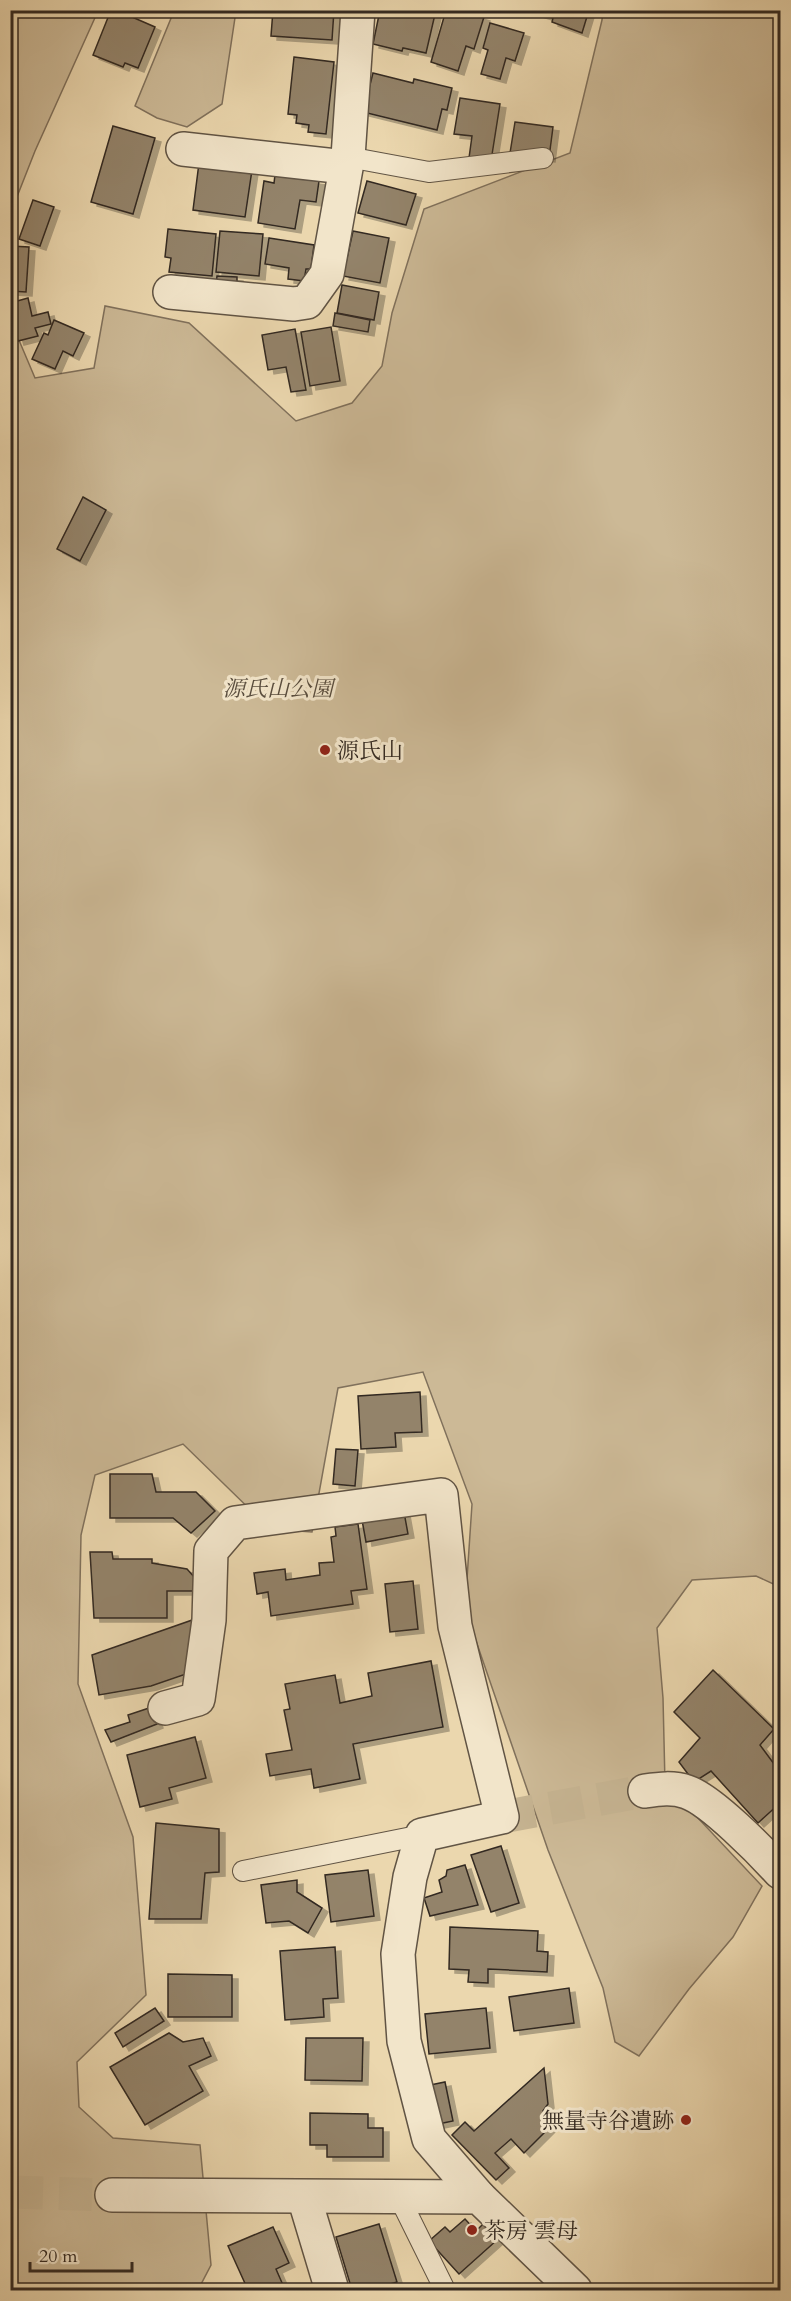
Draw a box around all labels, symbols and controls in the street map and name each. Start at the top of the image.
park label: 源氏山公園 [223,674,336,704]
place label: 源氏山 [337,736,403,766]
marker: 源氏山 [318,743,332,757]
place label: 無量寺谷遺跡 [542,2106,674,2136]
marker: 無量寺谷遺跡 [679,2113,693,2127]
place label: 茶房 雲母 [484,2216,578,2246]
marker: 茶房 雲母 [465,2223,479,2237]
scale bar [30,2235,132,2273]
text: 20 m [39,2244,78,2269]

